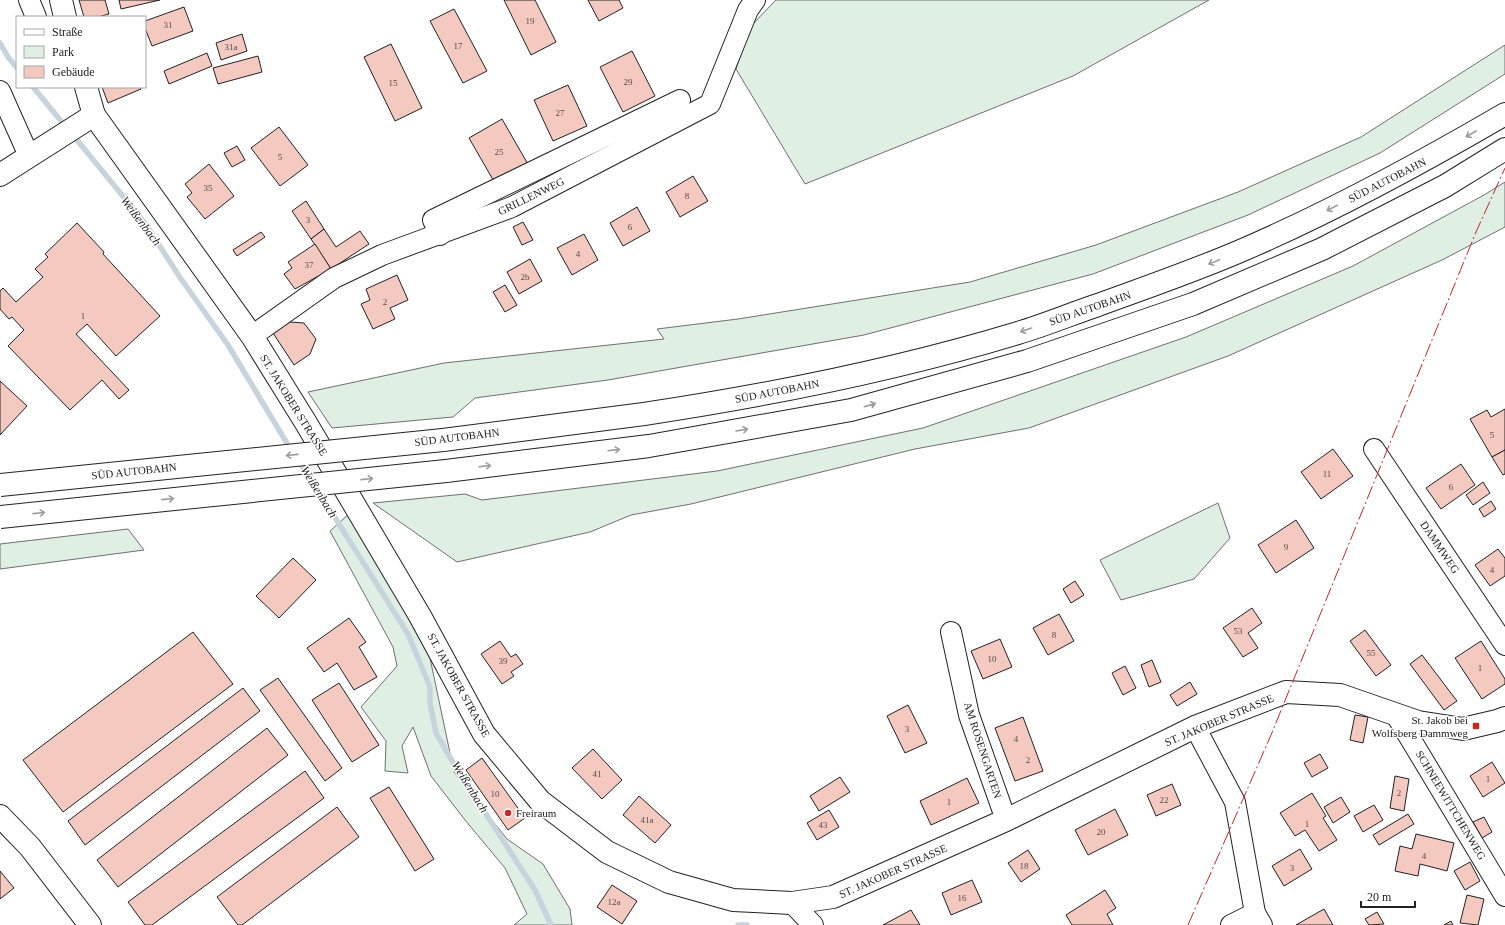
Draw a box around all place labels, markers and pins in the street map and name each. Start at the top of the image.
place label: St. Jakob bei Wolfsberg Dammweg [1372,714,1468,739]
marker: St. Jakob bei Wolfsberg Dammweg [1471,721,1481,731]
place label: Freiraum [516,807,557,819]
marker: Freiraum [503,808,513,818]

